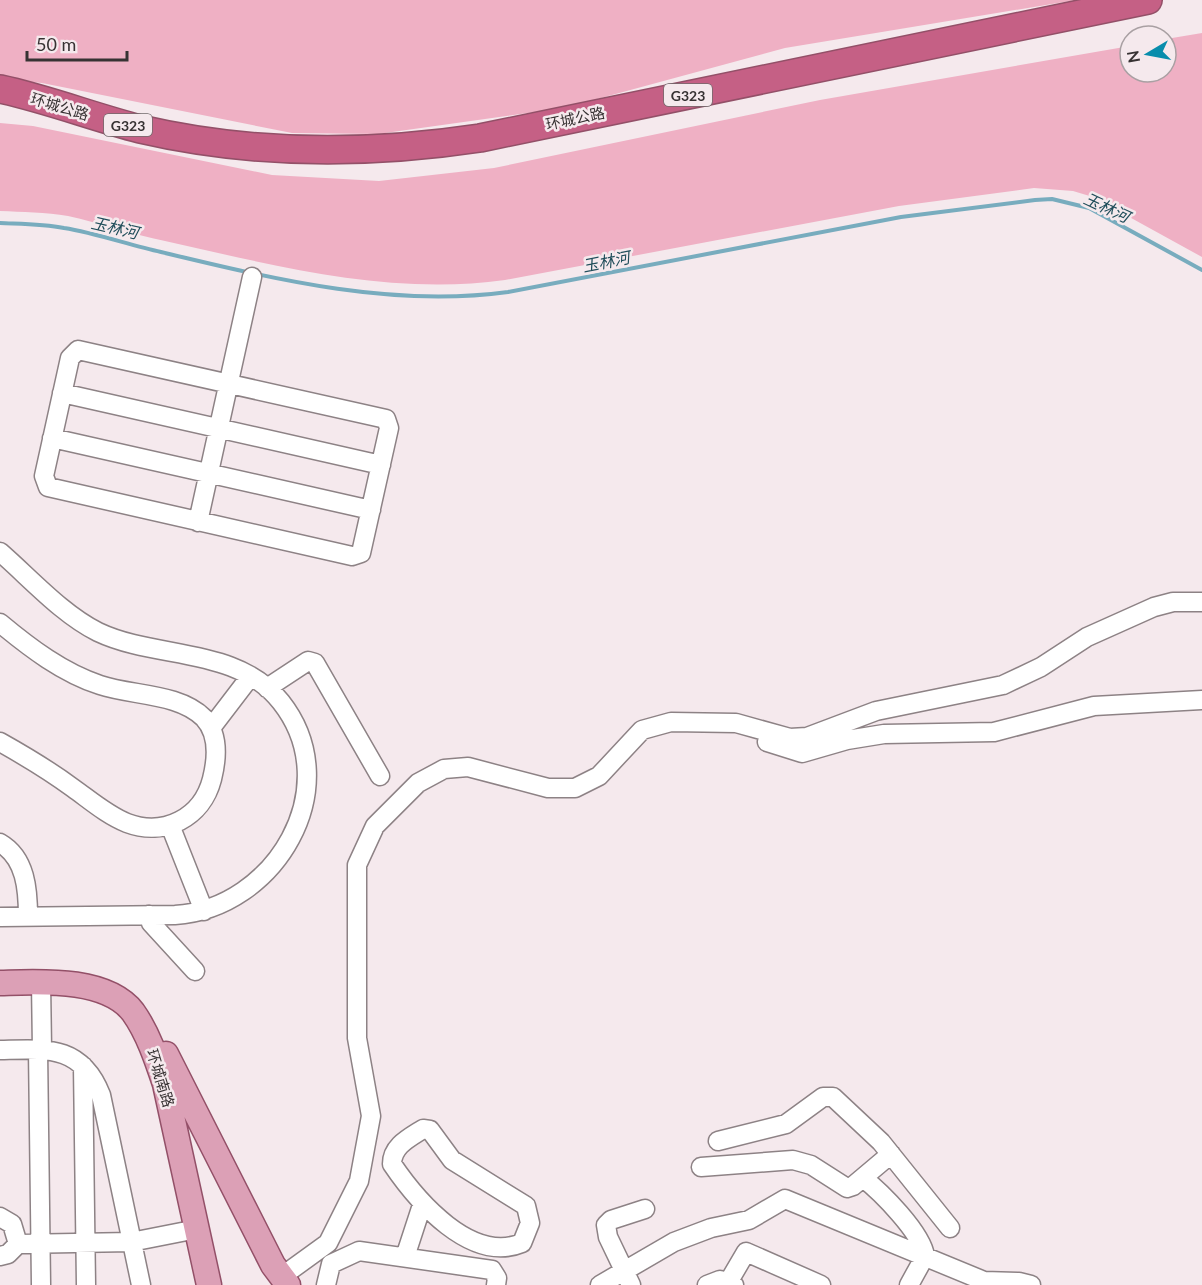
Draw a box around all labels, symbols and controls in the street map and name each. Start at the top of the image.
scale bar [27,24,128,62]
north arrow [1118,24,1178,84]
text: 50 m [36,33,76,55]
text: N [1122,49,1143,64]
road number: G323 [664,84,712,106]
street label: 环城公路 [29,89,91,123]
street label: 环城公路 [544,103,606,133]
road number: G323 [104,114,152,136]
water label: 玉林河 [1081,188,1135,227]
water label: 玉林河 [89,212,143,242]
water label: 玉林河 [581,247,634,275]
street label: 环城南路 [144,1047,178,1109]

